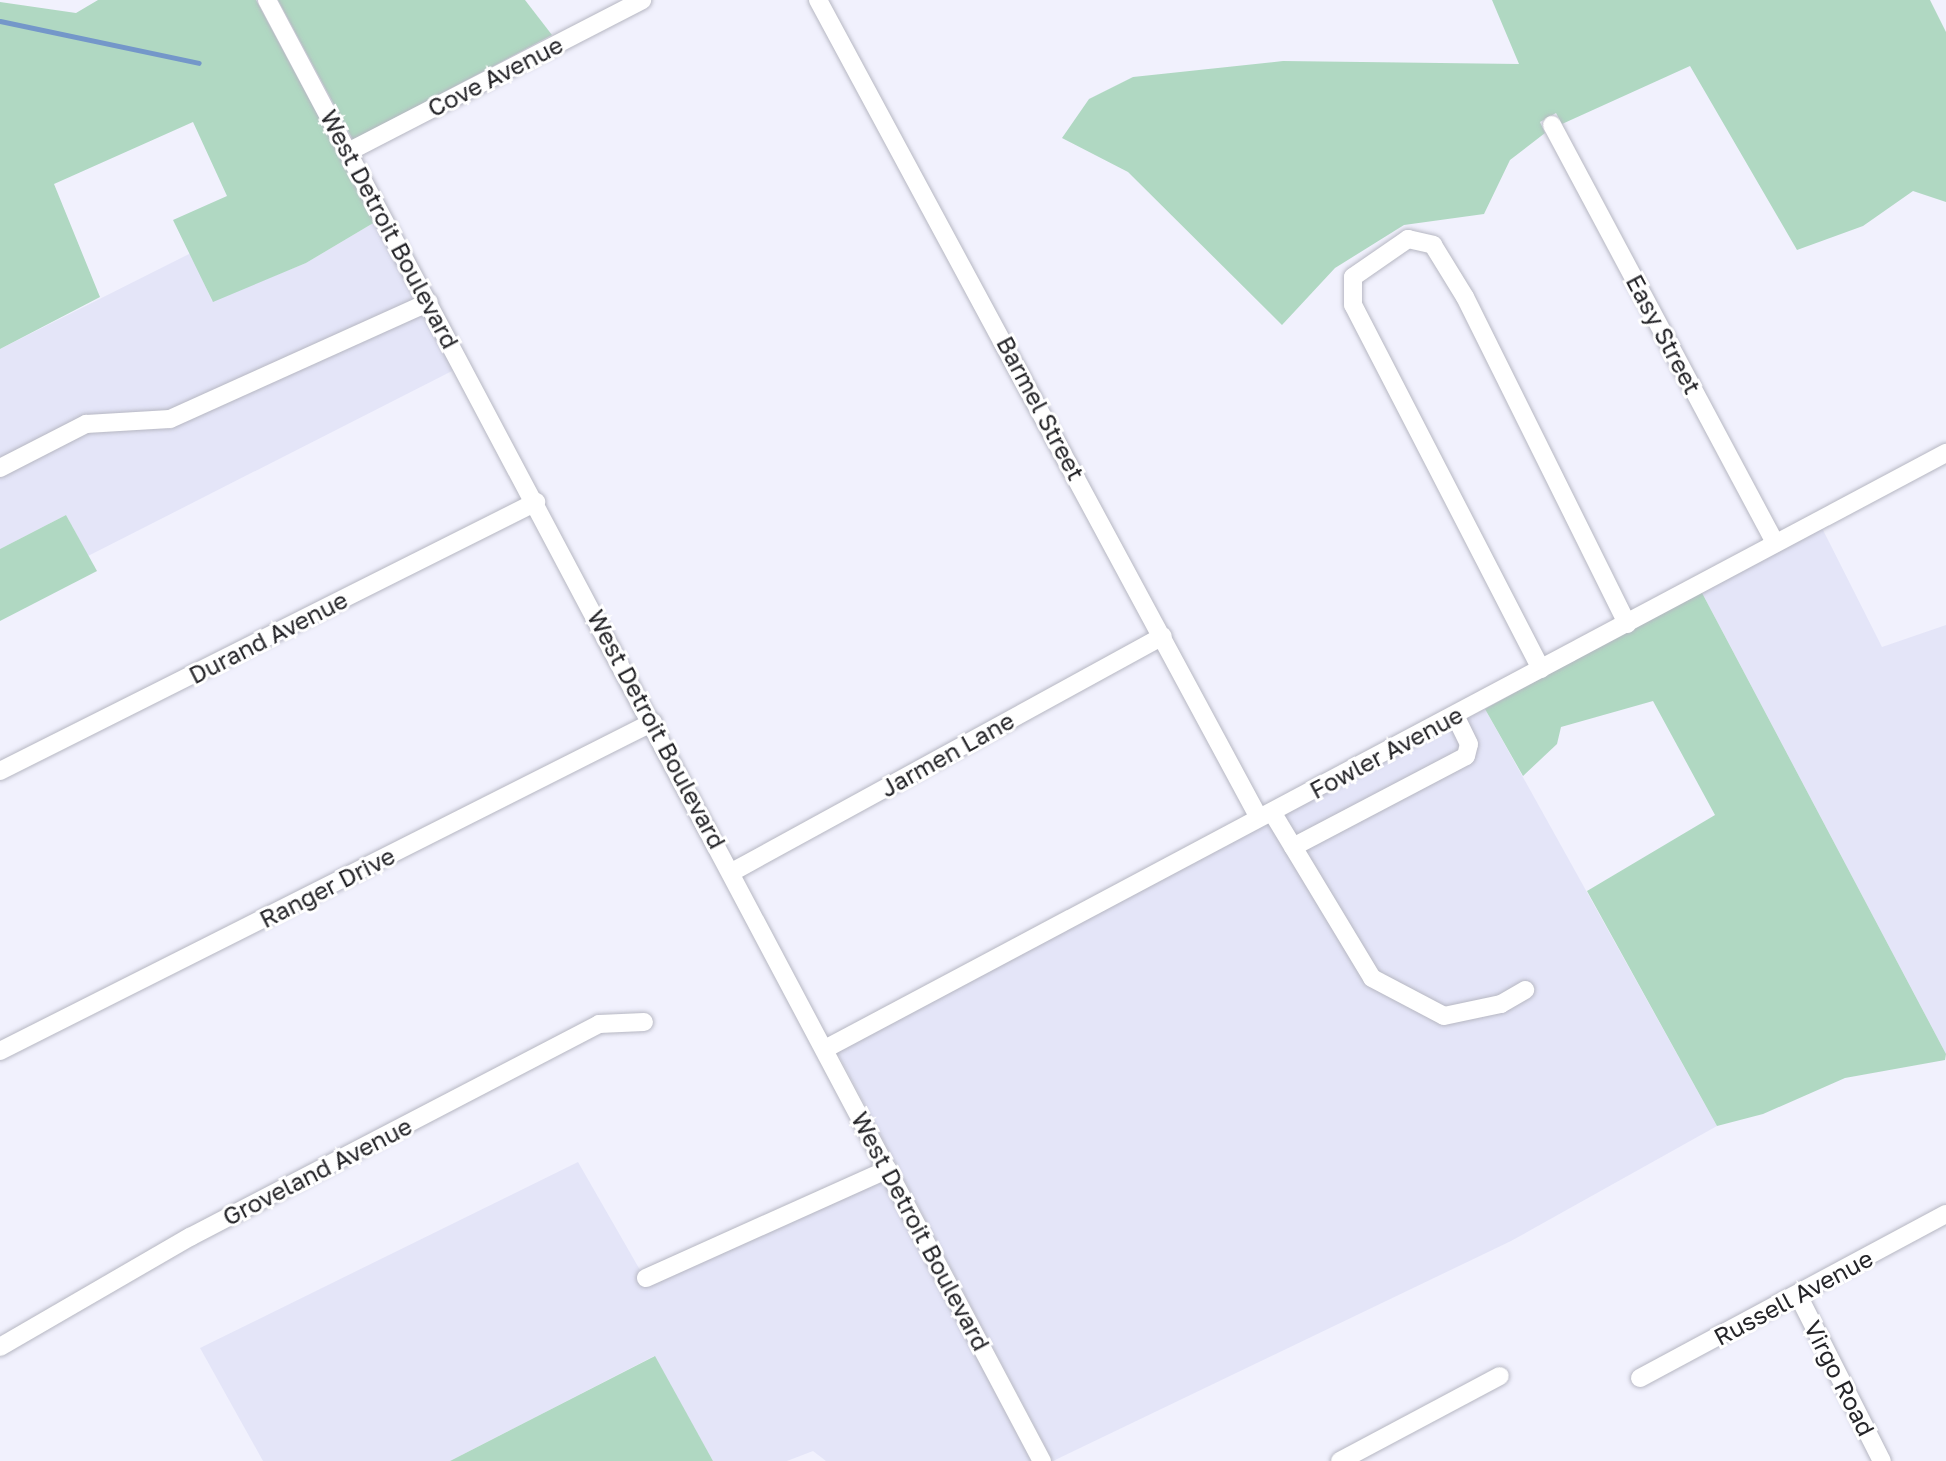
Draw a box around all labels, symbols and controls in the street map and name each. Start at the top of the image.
street label: Cove Avenue [423,30,567,122]
street label: West Detroit Boulevard [315,105,465,353]
street label: Easy Street [1620,269,1708,399]
street label: Barmel Street [991,331,1091,485]
street label: Durand Avenue [184,585,352,689]
street label: West Detroit Boulevard [582,605,732,853]
street label: Fowler Avenue [1305,700,1467,804]
street label: Jarmen Lane [875,705,1019,803]
street label: Ranger Drive [255,841,399,933]
street label: West Detroit Boulevard [846,1107,996,1355]
street label: Groveland Avenue [218,1111,416,1231]
street label: Russell Avenue [1709,1243,1877,1351]
street label: Virgo Road [1799,1316,1881,1440]

